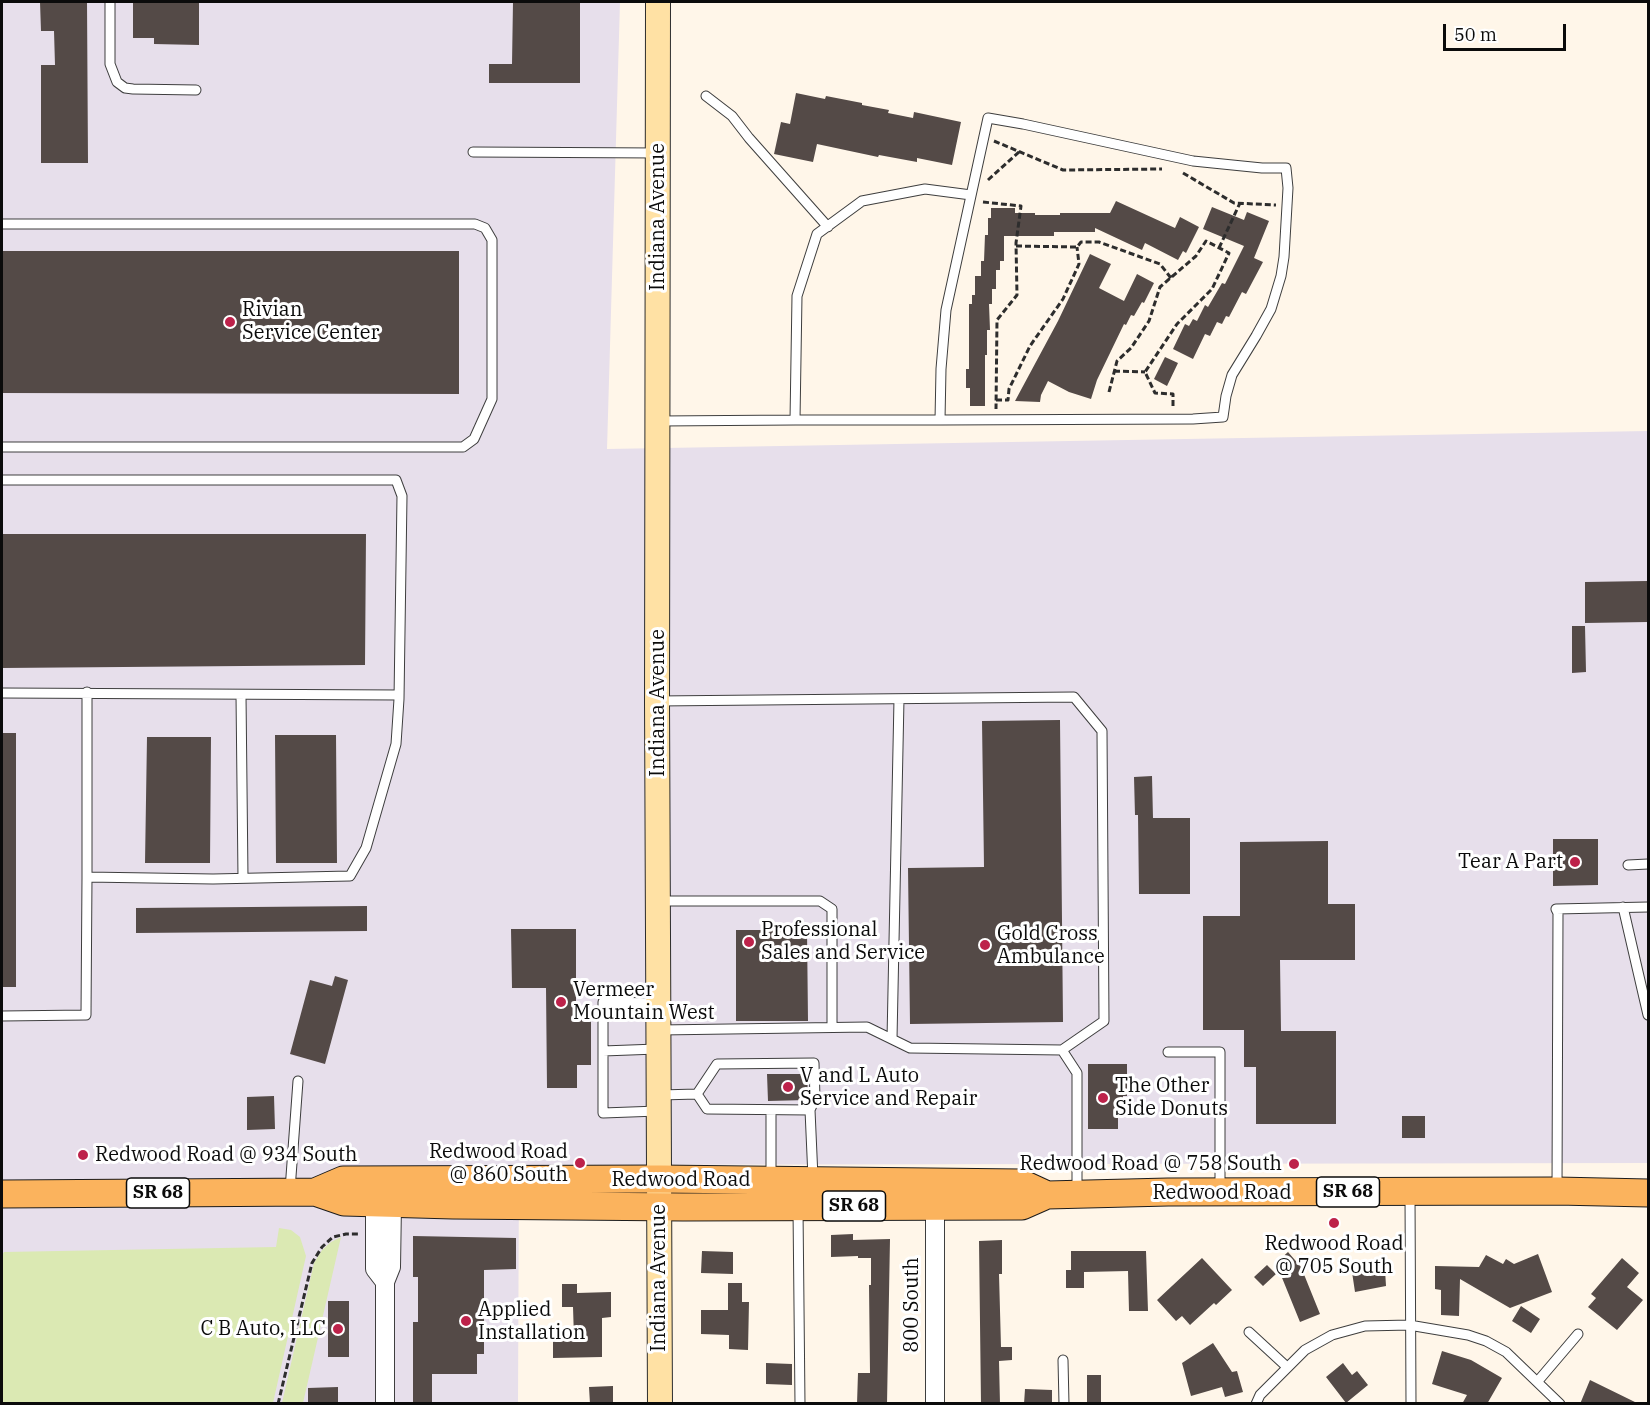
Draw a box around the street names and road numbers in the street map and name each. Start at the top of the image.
street label: Indiana Avenue [646,143,670,291]
street label: Indiana Avenue [646,629,670,777]
street label: Redwood Road [611,1168,751,1192]
road number: SR 68 [1316,1177,1380,1207]
road number: SR 68 [126,1178,190,1208]
street label: Redwood Road [1152,1181,1292,1205]
road number: SR 68 [822,1191,886,1221]
street label: Indiana Avenue [647,1204,671,1352]
street label: 800 South [900,1257,924,1353]

